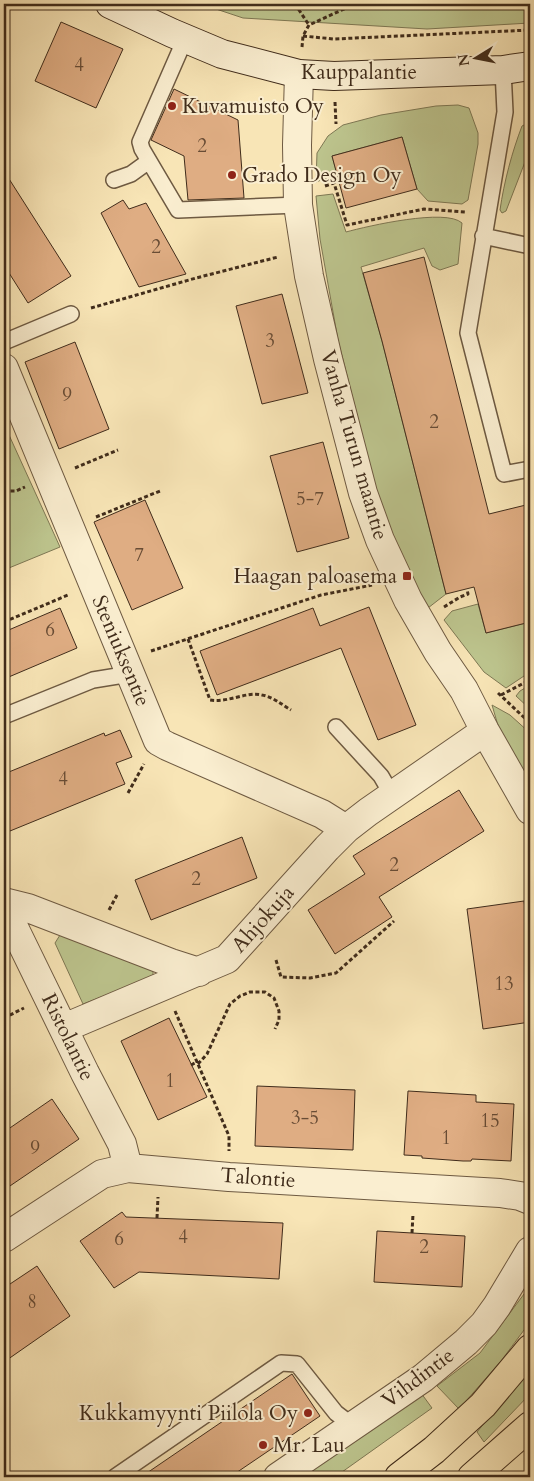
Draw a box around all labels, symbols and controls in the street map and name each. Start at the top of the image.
north arrow [452,32,502,82]
house number: 4 [74,52,84,78]
text: N [453,53,474,68]
street label: Kauppalantie [301,58,417,87]
place label: Kuvamuisto Oy [182,92,324,121]
marker: Kuvamuisto Oy [166,100,178,112]
house number: 2 [197,133,207,159]
place label: Grado Design Oy [242,161,402,190]
marker: Grado Design Oy [226,169,238,181]
house number: 2 [151,234,161,260]
house number: 3 [265,328,275,354]
street label: Vanha Turun maantie [313,347,395,543]
house number: 9 [62,382,72,408]
house number: 2 [429,409,439,435]
house number: 5-7 [296,486,324,512]
house number: 7 [134,542,144,568]
place label: Haagan paloasema [233,562,397,591]
marker: Haagan paloasema [401,570,413,582]
street label: Steniuksentie [85,591,157,711]
house number: 6 [45,617,55,643]
house number: 4 [58,766,68,792]
house number: 2 [389,852,399,878]
house number: 2 [191,866,201,892]
street label: Ahjokuja [225,879,301,959]
house number: 13 [494,971,514,997]
street label: Ristolantie [34,988,102,1086]
house number: 1 [165,1068,175,1094]
house number: 3-5 [291,1105,319,1131]
house number: 15 [480,1108,500,1134]
house number: 1 [441,1125,451,1151]
house number: 9 [30,1135,40,1161]
street label: Talontie [219,1161,297,1195]
house number: 4 [178,1224,188,1250]
house number: 6 [114,1226,124,1252]
house number: 2 [419,1234,429,1260]
house number: 8 [27,1289,37,1315]
street label: Vihdintie [376,1341,460,1415]
place label: Kukkamyynti Piilola Oy [79,1399,298,1428]
marker: Kukkamyynti Piilola Oy [302,1407,314,1419]
place label: Mr. Lau [273,1431,345,1460]
marker: Mr. Lau [257,1439,269,1451]

